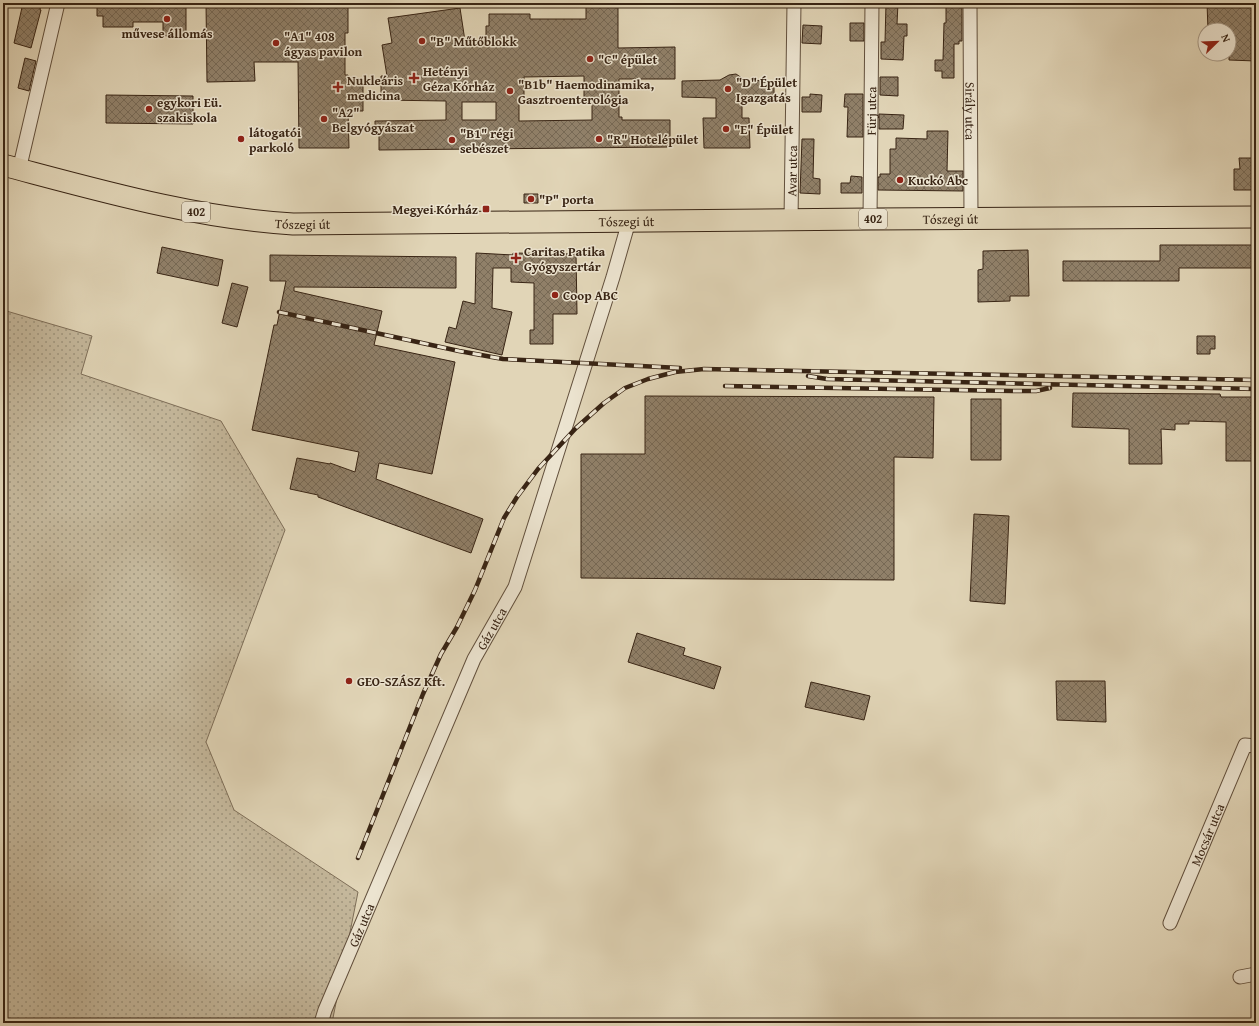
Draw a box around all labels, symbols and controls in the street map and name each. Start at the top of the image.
marker: művese állomás [162,14,172,24]
north arrow [1197,22,1237,62]
place label: művese állomás [121,24,213,43]
place label: "A1" 408 ágyas pavilon [284,27,363,61]
place label: "B" Műtőblokk [430,32,517,51]
text: N [1217,32,1235,45]
marker: "B" Műtőblokk [417,36,427,46]
marker: "A1" 408 ágyas pavilon [271,38,281,48]
place label: "C" épület [598,50,657,69]
marker: "C" épület [585,54,595,64]
place label: Hetényi Géza Kórház [423,62,495,96]
place label: Nukleáris medicina [347,71,404,105]
marker: Hetényi Géza Kórház [408,72,420,84]
place label: "D" Épület Igazgatás [736,73,797,107]
place label: "B1b" Haemodinamika, Gasztroenterológia [518,75,654,109]
marker: Nukleáris medicina [332,81,344,93]
street label: Sirály utca [960,82,980,141]
marker: "D" Épület Igazgatás [723,84,733,94]
marker: "B1b" Haemodinamika, Gasztroenterológia [505,86,515,96]
street label: Fürj utca [862,86,881,135]
place label: egykori Eü. szakiskola [157,93,222,127]
place label: "A2" Belgyógyászat [332,103,415,137]
marker: egykori Eü. szakiskola [144,104,154,114]
marker: "A2" Belgyógyászat [319,114,329,124]
place label: "E" Épület [734,120,794,139]
place label: látogatói parkoló [249,123,301,157]
place label: "B1" régi sebészet [460,124,513,158]
marker: "E" Épület [721,124,731,134]
place label: "R" Hotelépület [607,130,698,149]
marker: látogatói parkoló [236,134,246,144]
marker: "R" Hotelépület [594,134,604,144]
marker: "B1" régi sebészet [447,135,457,145]
street label: Avar utca [782,144,802,197]
place label: Kuckó Abc [908,171,968,190]
marker: Kuckó Abc [895,175,905,185]
place label: "P" porta [539,190,594,209]
marker: "P" porta [526,194,536,204]
place label: Megyei Kórház [392,200,478,219]
road number: 402 [182,202,210,222]
marker: Megyei Kórház [481,204,491,214]
road number: 402 [859,209,887,229]
street label: Tószegi út [923,209,979,229]
street label: Tószegi út [599,212,655,231]
street label: Tószegi út [274,214,331,234]
place label: Caritas Patika Gyógyszertár [524,242,606,276]
marker: Caritas Patika Gyógyszertár [511,253,521,263]
place label: Coop ABC [563,286,618,305]
marker: Coop ABC [550,290,560,300]
street label: Gáz utca [472,603,512,653]
place label: GEO-SZÁSZ Kft. [357,672,446,691]
marker: GEO-SZÁSZ Kft. [344,676,354,686]
street label: Mocsár utca [1186,800,1230,869]
street label: Gáz utca [344,900,380,950]

